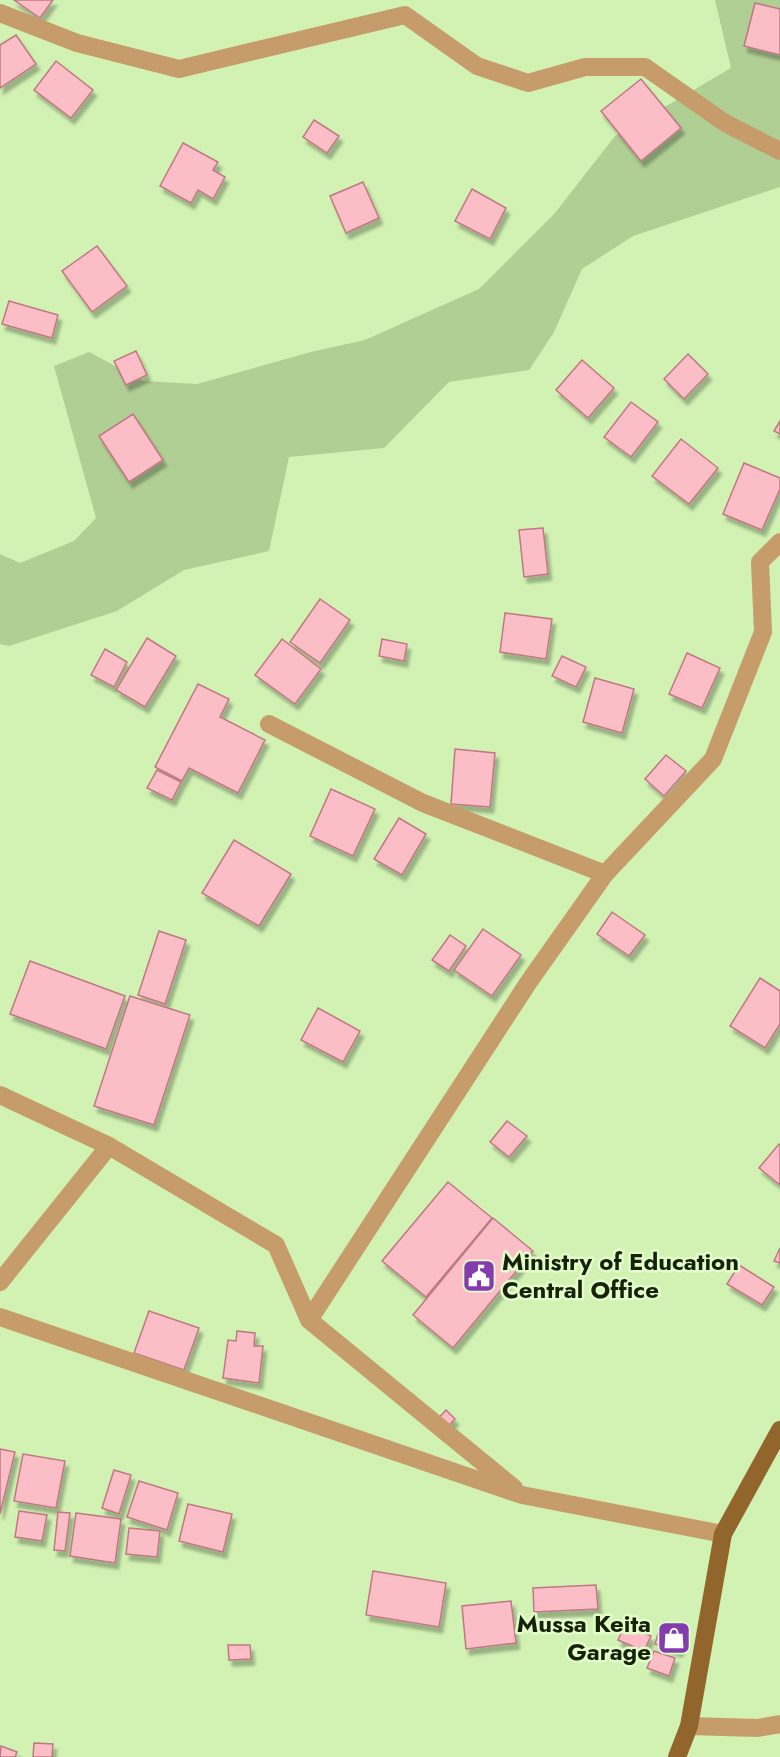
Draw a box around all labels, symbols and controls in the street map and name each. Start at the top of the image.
place label: Ministry of Education Central Office [502,1244,739,1307]
public building icon: Ministry of Education Central Office [461,1258,497,1294]
place label: Mussa Keita Garage [517,1606,651,1669]
shop icon: Mussa Keita Garage [656,1620,692,1656]

